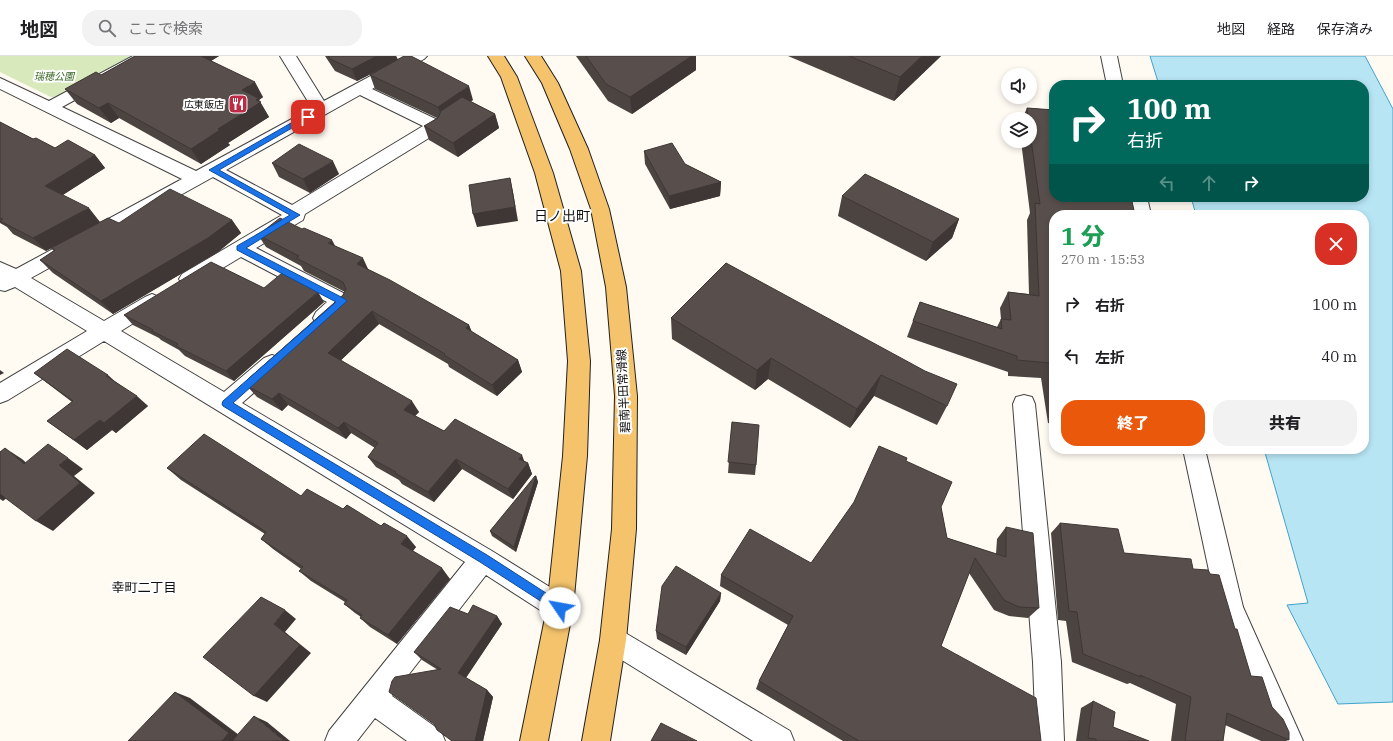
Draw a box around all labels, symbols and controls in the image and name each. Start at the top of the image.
search box [82,10,362,46]
text: 地図 [20,17,58,41]
icon: search [96,17,118,39]
text: ここで検索 [128,19,203,38]
text: 地図 [1217,20,1245,38]
text: 経路 [1267,20,1295,38]
text: 保存済み [1317,20,1373,38]
map controls [1001,68,1037,148]
button: sound [1001,68,1037,104]
park label: 瑞穂公園 [34,70,76,83]
text: 100 m [1127,90,1211,127]
restaurant icon: 広東飯店 [227,93,249,115]
icon: right [1061,96,1113,148]
place label: 広東飯店 [184,98,224,111]
pin [291,100,325,134]
icon: arrive [297,106,319,128]
button: layers [1001,112,1037,148]
text: 右折 [1127,129,1163,152]
icon: left [1156,172,1178,194]
icon: ahead [1198,172,1220,194]
icon: right [1240,172,1262,194]
district label: 日ノ出町 [534,207,590,225]
text: 1 分 [1061,220,1105,252]
button: close [1315,223,1357,265]
text: 270 m · 15:53 [1061,251,1145,268]
icon: right [1061,293,1083,315]
text: 100 m [1312,295,1357,314]
text: 右折 [1095,296,1125,315]
icon: left [1061,345,1083,367]
text: 40 m [1321,347,1357,366]
text: 左折 [1095,348,1125,367]
street label: 碧南半田常滑線 [613,349,633,433]
button: 終了 [1061,400,1205,446]
button: 共有 [1213,400,1357,446]
district label: 幸町二丁目 [111,579,177,596]
position arrow [539,587,581,629]

